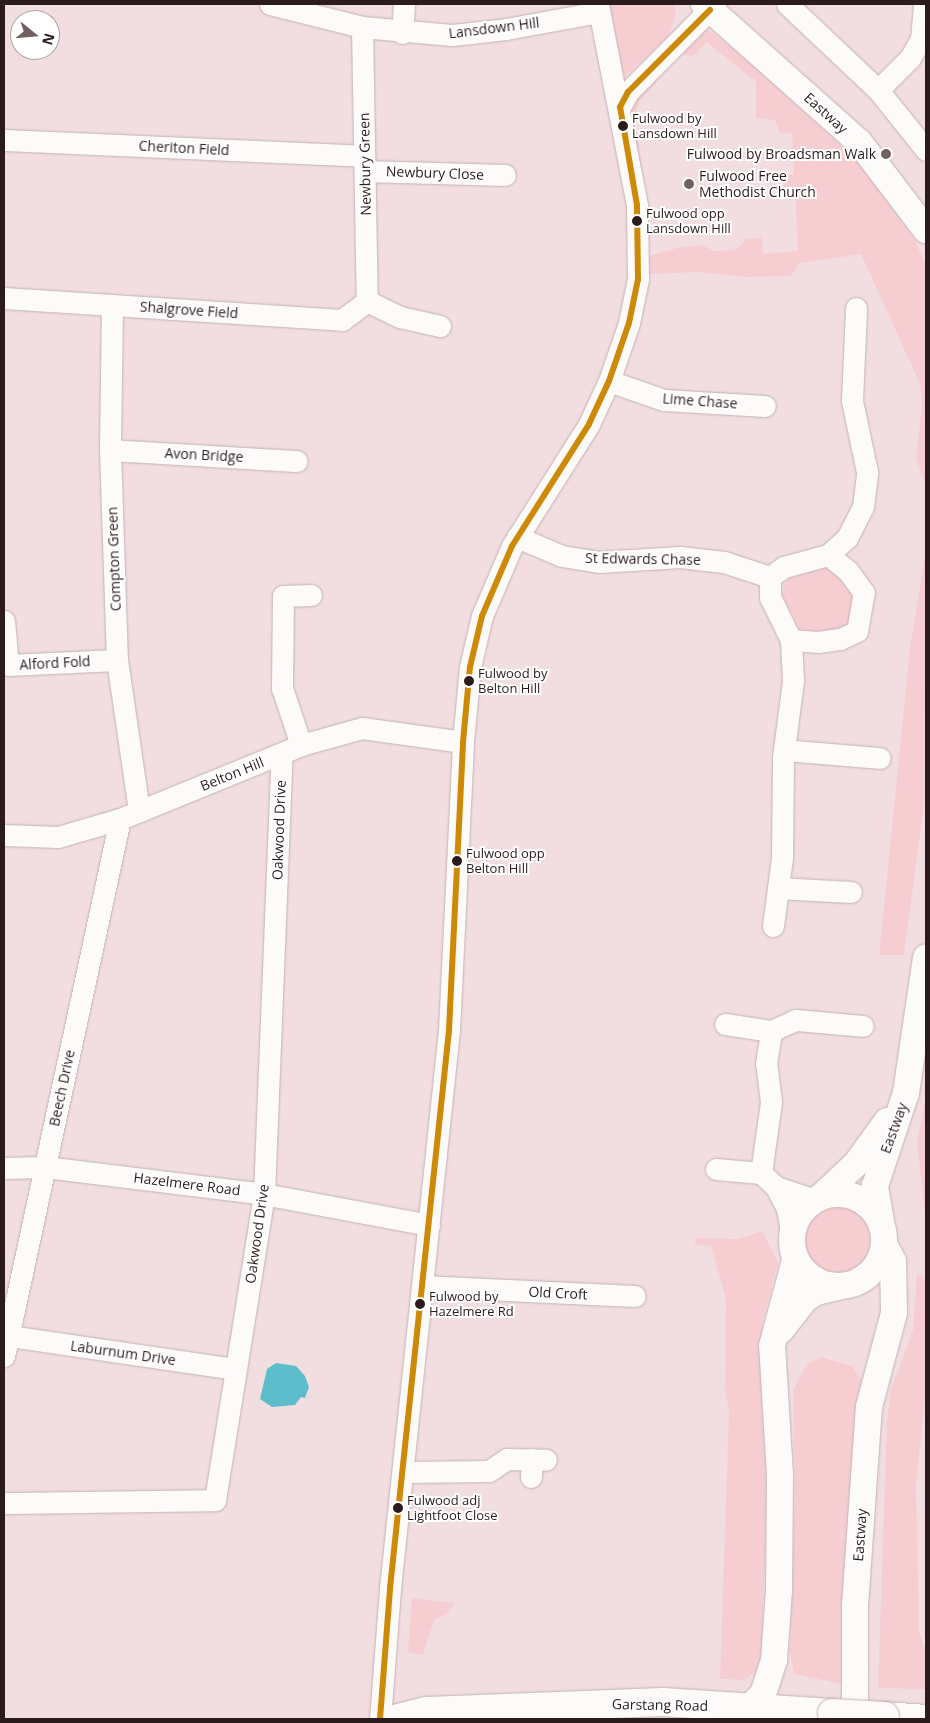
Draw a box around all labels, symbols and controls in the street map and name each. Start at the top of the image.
north arrow [10,10,60,60]
street label: Lansdown Hill [448,14,540,42]
text: N [38,31,60,47]
street label: Eastway [801,89,851,137]
place label: Fulwood by Lansdown Hill [632,111,717,142]
street label: Newbury Green [356,112,374,216]
marker: Fulwood by Lansdown Hill [618,121,628,131]
street label: Cheriton Field [138,137,230,159]
place label: Fulwood by Broadsman Walk [687,146,876,162]
marker: Fulwood by Broadsman Walk [880,148,892,160]
street label: Newbury Close [386,163,484,183]
place label: Fulwood Free Methodist Church [699,168,816,200]
marker: Fulwood Free Methodist Church [683,178,695,190]
place label: Fulwood opp Lansdown Hill [646,206,731,237]
marker: Fulwood opp Lansdown Hill [632,216,642,226]
street label: Shalgrove Field [139,298,239,322]
street label: Lime Chase [662,390,738,412]
street label: Avon Bridge [164,445,244,465]
street label: Compton Green [104,506,124,612]
street label: St Edwards Chase [585,550,701,568]
street label: Alford Fold [19,653,91,673]
place label: Fulwood by Belton Hill [478,666,547,697]
marker: Fulwood by Belton Hill [464,676,474,686]
street label: Belton Hill [198,754,266,794]
street label: Oakwood Drive [269,780,289,880]
place label: Fulwood opp Belton Hill [466,846,545,877]
marker: Fulwood opp Belton Hill [452,856,462,866]
street label: Beech Drive [46,1048,78,1128]
street label: Eastway [877,1100,911,1156]
street label: Hazelmere Road [133,1169,241,1199]
street label: Oakwood Drive [242,1183,272,1285]
street label: Old Croft [528,1283,588,1303]
place label: Fulwood by Hazelmere Rd [429,1289,514,1320]
marker: Fulwood by Hazelmere Rd [415,1299,425,1309]
street label: Laburnum Drive [69,1337,177,1369]
place label: Fulwood adj Lightfoot Close [407,1493,498,1524]
marker: Fulwood adj Lightfoot Close [393,1503,403,1513]
street label: Eastway [850,1508,870,1562]
street label: Garstang Road [612,1696,708,1714]

